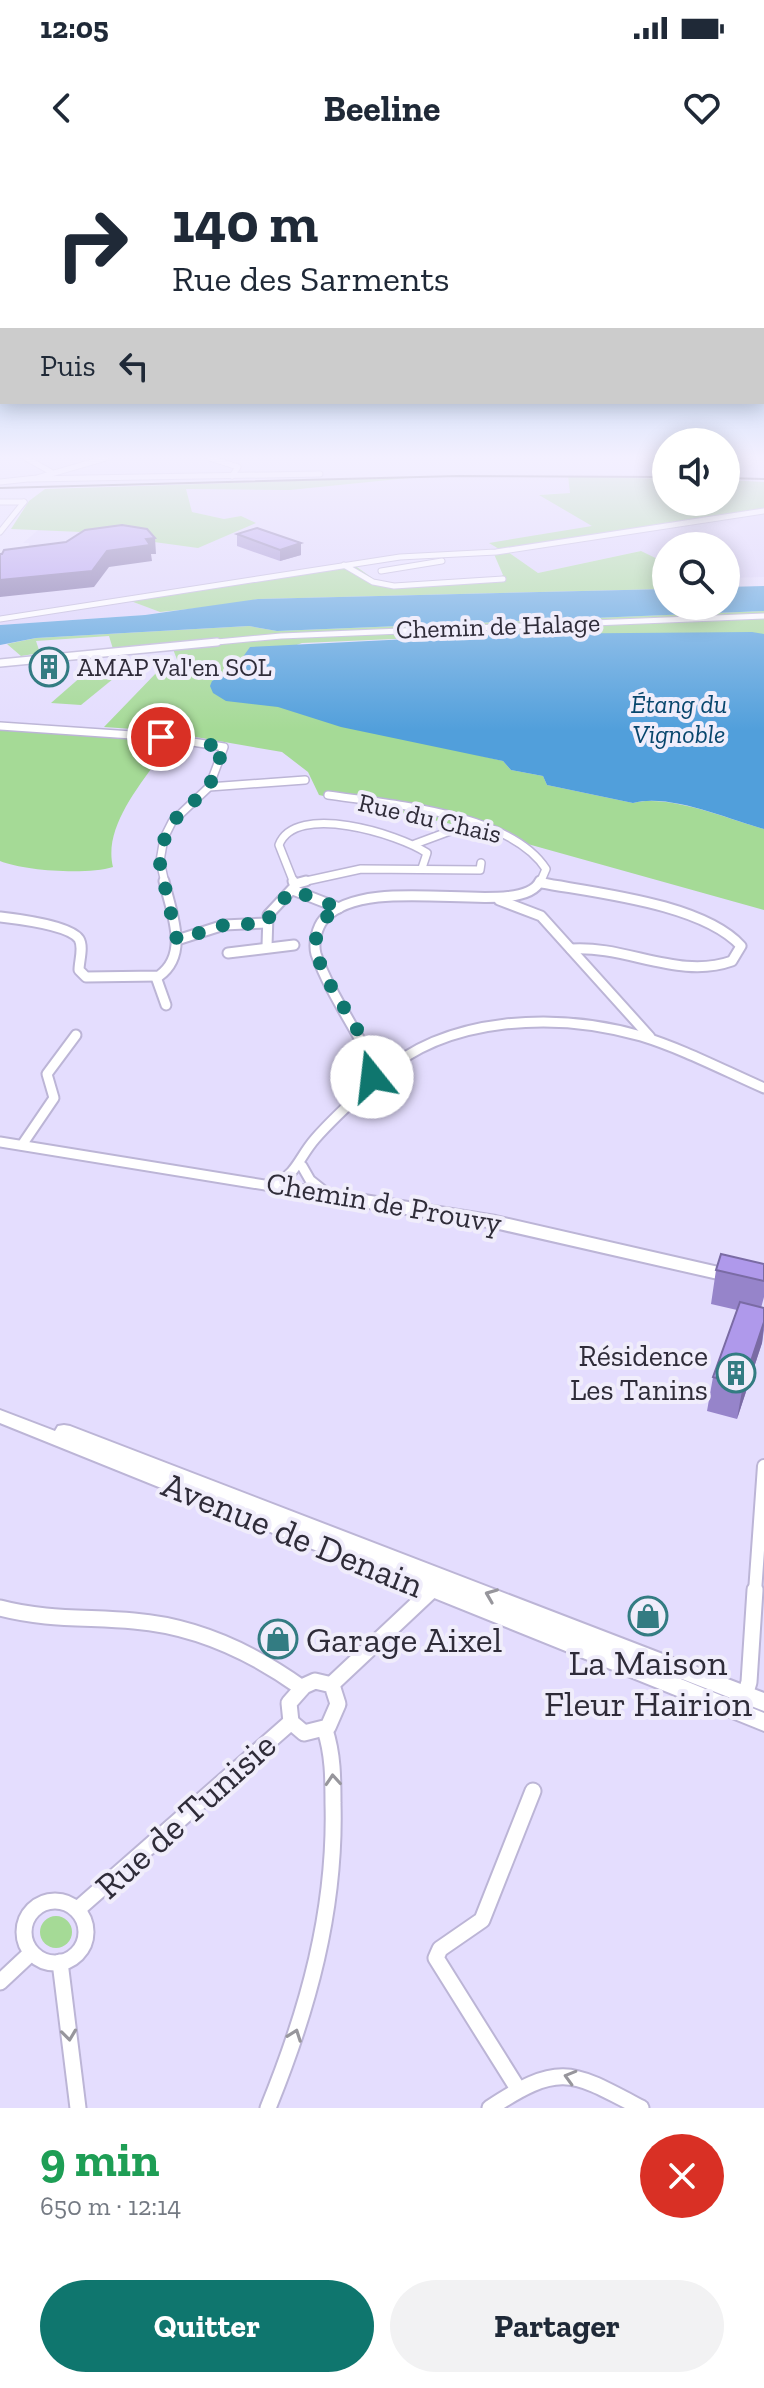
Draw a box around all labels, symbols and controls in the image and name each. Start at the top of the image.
text: 12:05 [40,10,109,46]
icon: back [40,86,84,130]
icon: heart [680,86,724,130]
text: Beeline [324,87,440,130]
text: 140 m [172,189,318,256]
icon: right [40,192,144,296]
text: Rue des Sarments [172,257,450,300]
icon: left [112,344,156,388]
text: Puis [40,348,96,384]
map controls [652,428,740,620]
button: sound [652,428,740,516]
button: search [652,532,740,620]
street label: Chemin de Halage [395,606,601,646]
building icon: AMAP Val'en SOL [28,646,70,688]
place label: AMAP Val'en SOL [77,651,272,683]
water label: Étang du Vignoble [631,688,727,750]
pin [127,703,195,771]
icon: arrive [139,715,183,759]
street label: Rue du Chais [355,786,505,850]
position arrow [330,1035,414,1119]
street label: Chemin de Prouvy [264,1165,505,1242]
place label: Résidence Les Tanins [570,1338,708,1408]
building icon: Résidence Les Tanins [715,1352,757,1394]
street label: Avenue de Denain [156,1462,430,1607]
one-way arrow [485,1589,499,1605]
shop icon: La Maison Fleur Hairion [627,1595,669,1637]
shop icon: Garage Aixel [257,1618,299,1660]
place label: Garage Aixel [306,1618,502,1661]
place label: La Maison Fleur Hairion [544,1641,752,1725]
street label: Rue de Tunisie [86,1723,284,1908]
one-way arrow [325,1773,342,1786]
one-way arrow [60,2028,77,2042]
one-way arrow [286,2029,302,2043]
one-way arrow [564,2069,577,2086]
text: 9 min [40,2131,160,2188]
button: close [640,2134,724,2218]
text: 650 m · 12:14 [40,2190,181,2222]
button: Quitter [40,2280,374,2372]
button: Partager [390,2280,724,2372]

